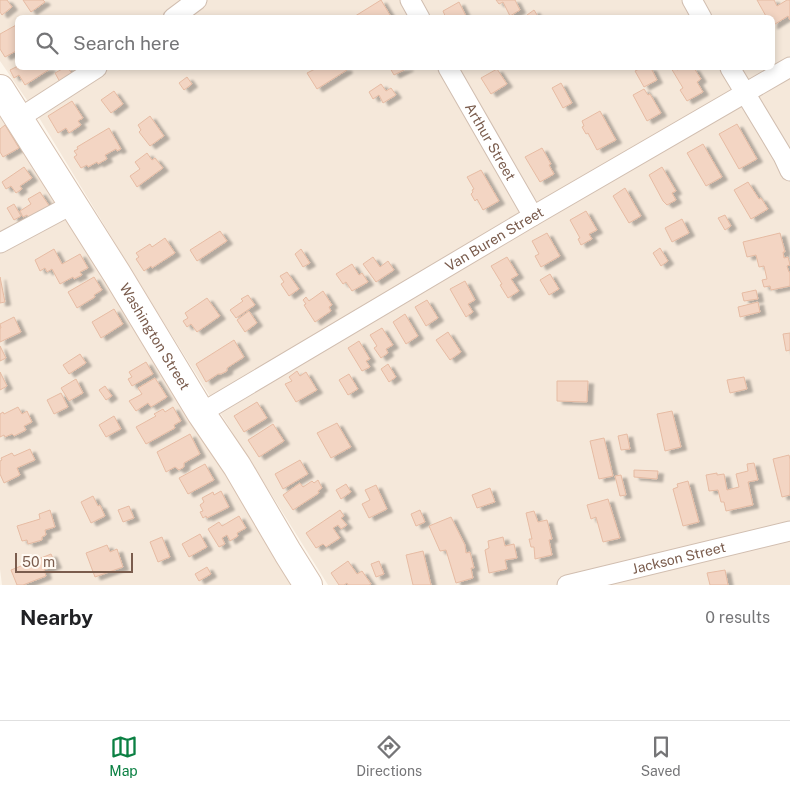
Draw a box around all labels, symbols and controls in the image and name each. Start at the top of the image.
search box [15,15,775,70]
icon: search [33,29,61,57]
text: Search here [73,32,180,54]
street label: Arthur Street [462,100,519,183]
street label: Van Buren Street [442,204,546,274]
street label: Washington Street [117,280,193,393]
street label: Jackson Street [630,539,727,577]
scale bar [15,550,132,573]
text: 50 m [22,554,55,570]
text: Nearby [20,605,93,630]
text: 0 results [705,608,770,627]
tab: Map [109,733,138,779]
tab: Directions [356,733,422,779]
tab: Saved [641,733,681,779]

